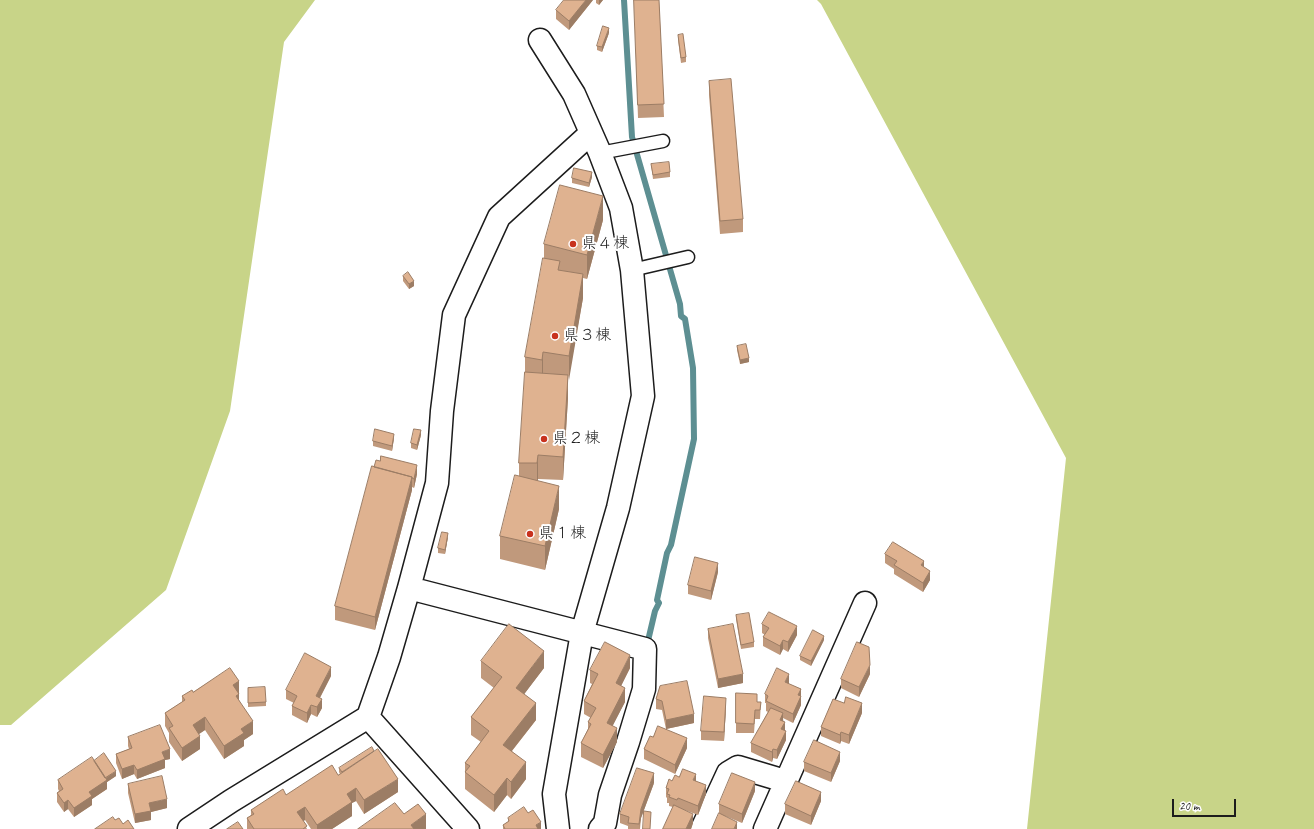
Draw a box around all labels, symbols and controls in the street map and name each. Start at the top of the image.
place label: 県４棟 [581,234,629,254]
marker: 県４棟 [568,239,578,249]
place label: 県３棟 [563,326,611,346]
marker: 県３棟 [550,331,560,341]
place label: 県２棟 [552,429,600,449]
marker: 県２棟 [539,434,549,444]
place label: 県１棟 [538,524,586,544]
marker: 県１棟 [525,529,535,539]
scale bar [1174,791,1238,817]
text: 20 m [1179,798,1199,814]

